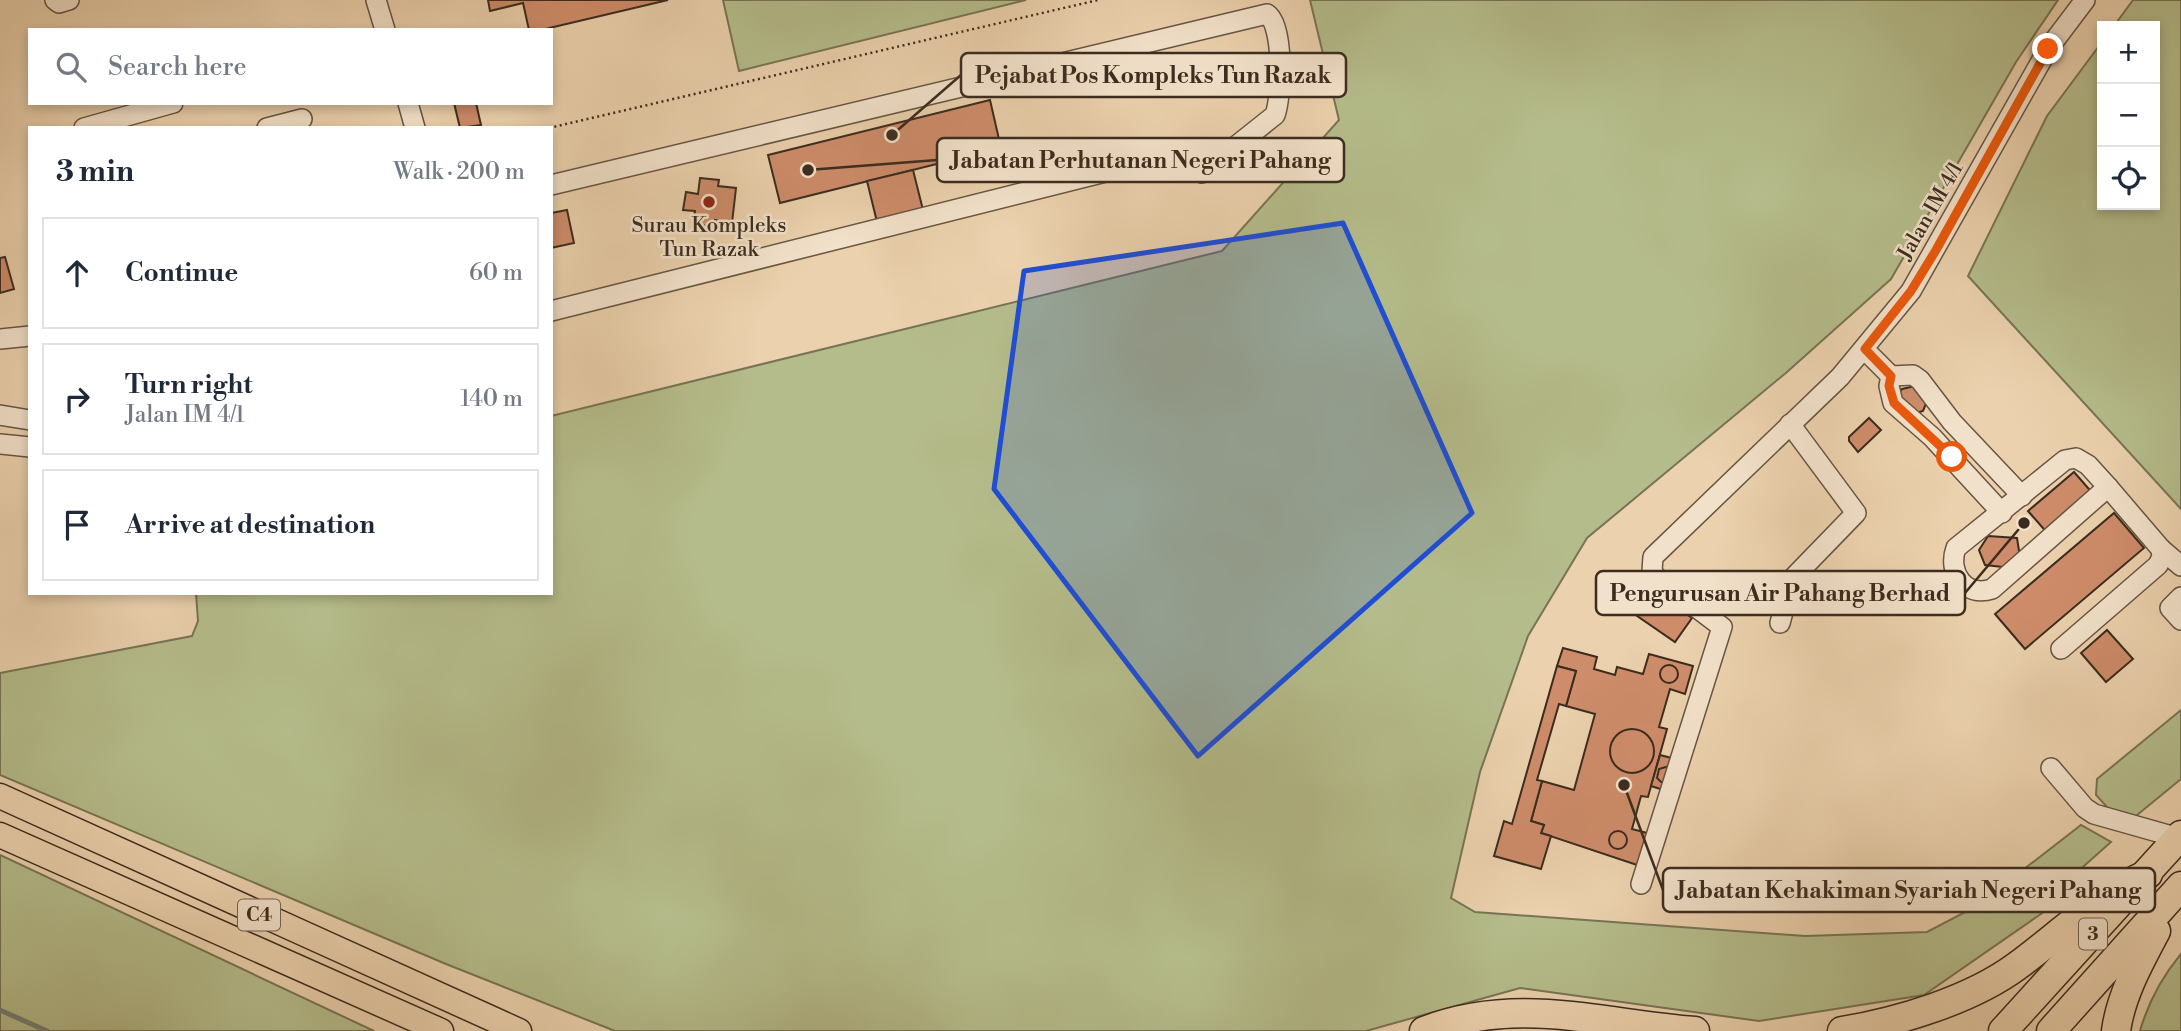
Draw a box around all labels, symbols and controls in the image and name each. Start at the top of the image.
map controls [2097,21,2160,210]
button: + [2097,21,2160,84]
search box [28,28,553,105]
route end [2032,33,2063,64]
icon: search [52,48,90,86]
text: Search here [108,51,247,83]
callout: Pejabat Pos Kompleks Tun Razak [961,53,1346,97]
text: Pejabat Pos Kompleks Tun Razak [975,62,1332,90]
button: − [2097,84,2160,147]
callout: Jabatan Perhutanan Negeri Pahang [937,138,1344,182]
text: Jabatan Perhutanan Negeri Pahang [948,147,1332,175]
button: locate [2097,147,2160,210]
text: 3 min [56,153,134,191]
street label: Jalan IM 4/1 [1892,157,1970,266]
text: Walk · 200 m [393,158,525,186]
marker: Surau Kompleks Tun Razak [701,194,717,210]
place label: Surau Kompleks Tun Razak [631,213,787,263]
icon: ahead [58,254,96,292]
text: Continue [125,257,238,289]
text: 60 m [469,259,523,287]
text: Turn right [125,369,253,401]
icon: right [58,380,96,418]
text: 140 m [460,385,523,413]
text: Jalan IM 4/1 [125,401,245,429]
route start [1936,441,1967,472]
icon: arrive [58,506,96,544]
text: Arrive at destination [125,509,375,541]
callout: Pengurusan Air Pahang Berhad [1596,571,1965,615]
text: Pengurusan Air Pahang Berhad [1610,580,1951,608]
callout: Jabatan Kehakiman Syariah Negeri Pahang [1663,868,2155,912]
text: Jabatan Kehakiman Syariah Negeri Pahang [1674,877,2142,905]
road number: C4 [238,900,280,931]
road number: 3 [2079,918,2107,950]

